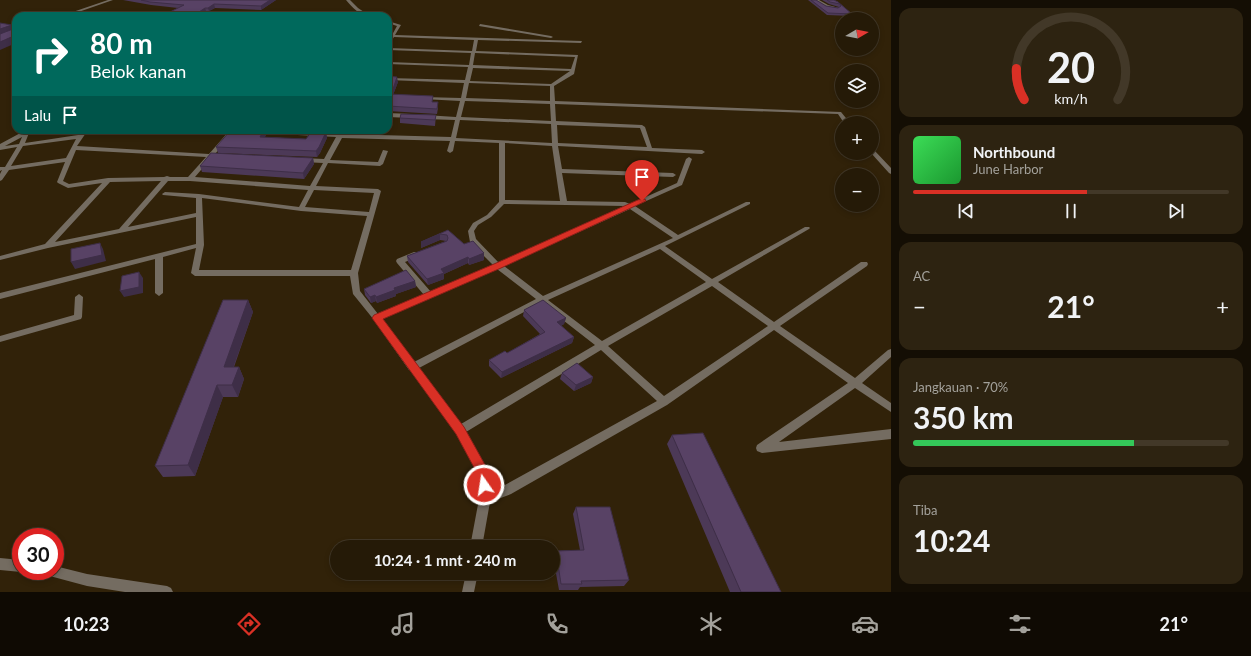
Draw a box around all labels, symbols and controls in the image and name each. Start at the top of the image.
north arrow [835,12,879,56]
map controls [835,12,879,212]
text: 80 m [90,26,153,60]
icon: right [24,28,76,80]
text: 20 [1047,42,1095,92]
text: Belok kanan [90,60,186,82]
button: layers [835,64,879,108]
text: km/h [1054,90,1088,107]
icon: arrive [59,104,81,126]
text: Lalu [24,106,51,124]
button: + [835,116,879,160]
text: Northbound [973,143,1055,161]
pin [625,160,659,201]
text: June Harbor [973,161,1043,177]
icon: arrive [631,166,653,188]
button: − [835,168,879,212]
icon: previous [955,200,977,222]
icon: pause [1060,200,1082,222]
icon: next [1165,200,1187,222]
text: AC [913,268,930,284]
text: 21° [1047,288,1095,324]
text: − [913,293,926,320]
text: + [1216,293,1229,320]
text: Jangkauan · 70% [913,379,1008,395]
text: 350 km [913,399,1014,435]
position arrow [463,464,505,506]
text: Tiba [913,502,938,518]
text: 10:24 [913,522,990,558]
speed limit sign: 30 [12,528,64,580]
text: 10:24 · 1 mnt · 240 m [374,551,516,569]
icon: directions [235,610,263,638]
icon: music [389,610,417,638]
icon: phone [543,610,571,638]
icon: climate [697,610,725,638]
icon: car [851,610,879,638]
icon: filters [1006,610,1034,638]
text: 10:23 [63,613,109,635]
text: 21° [1160,613,1188,635]

